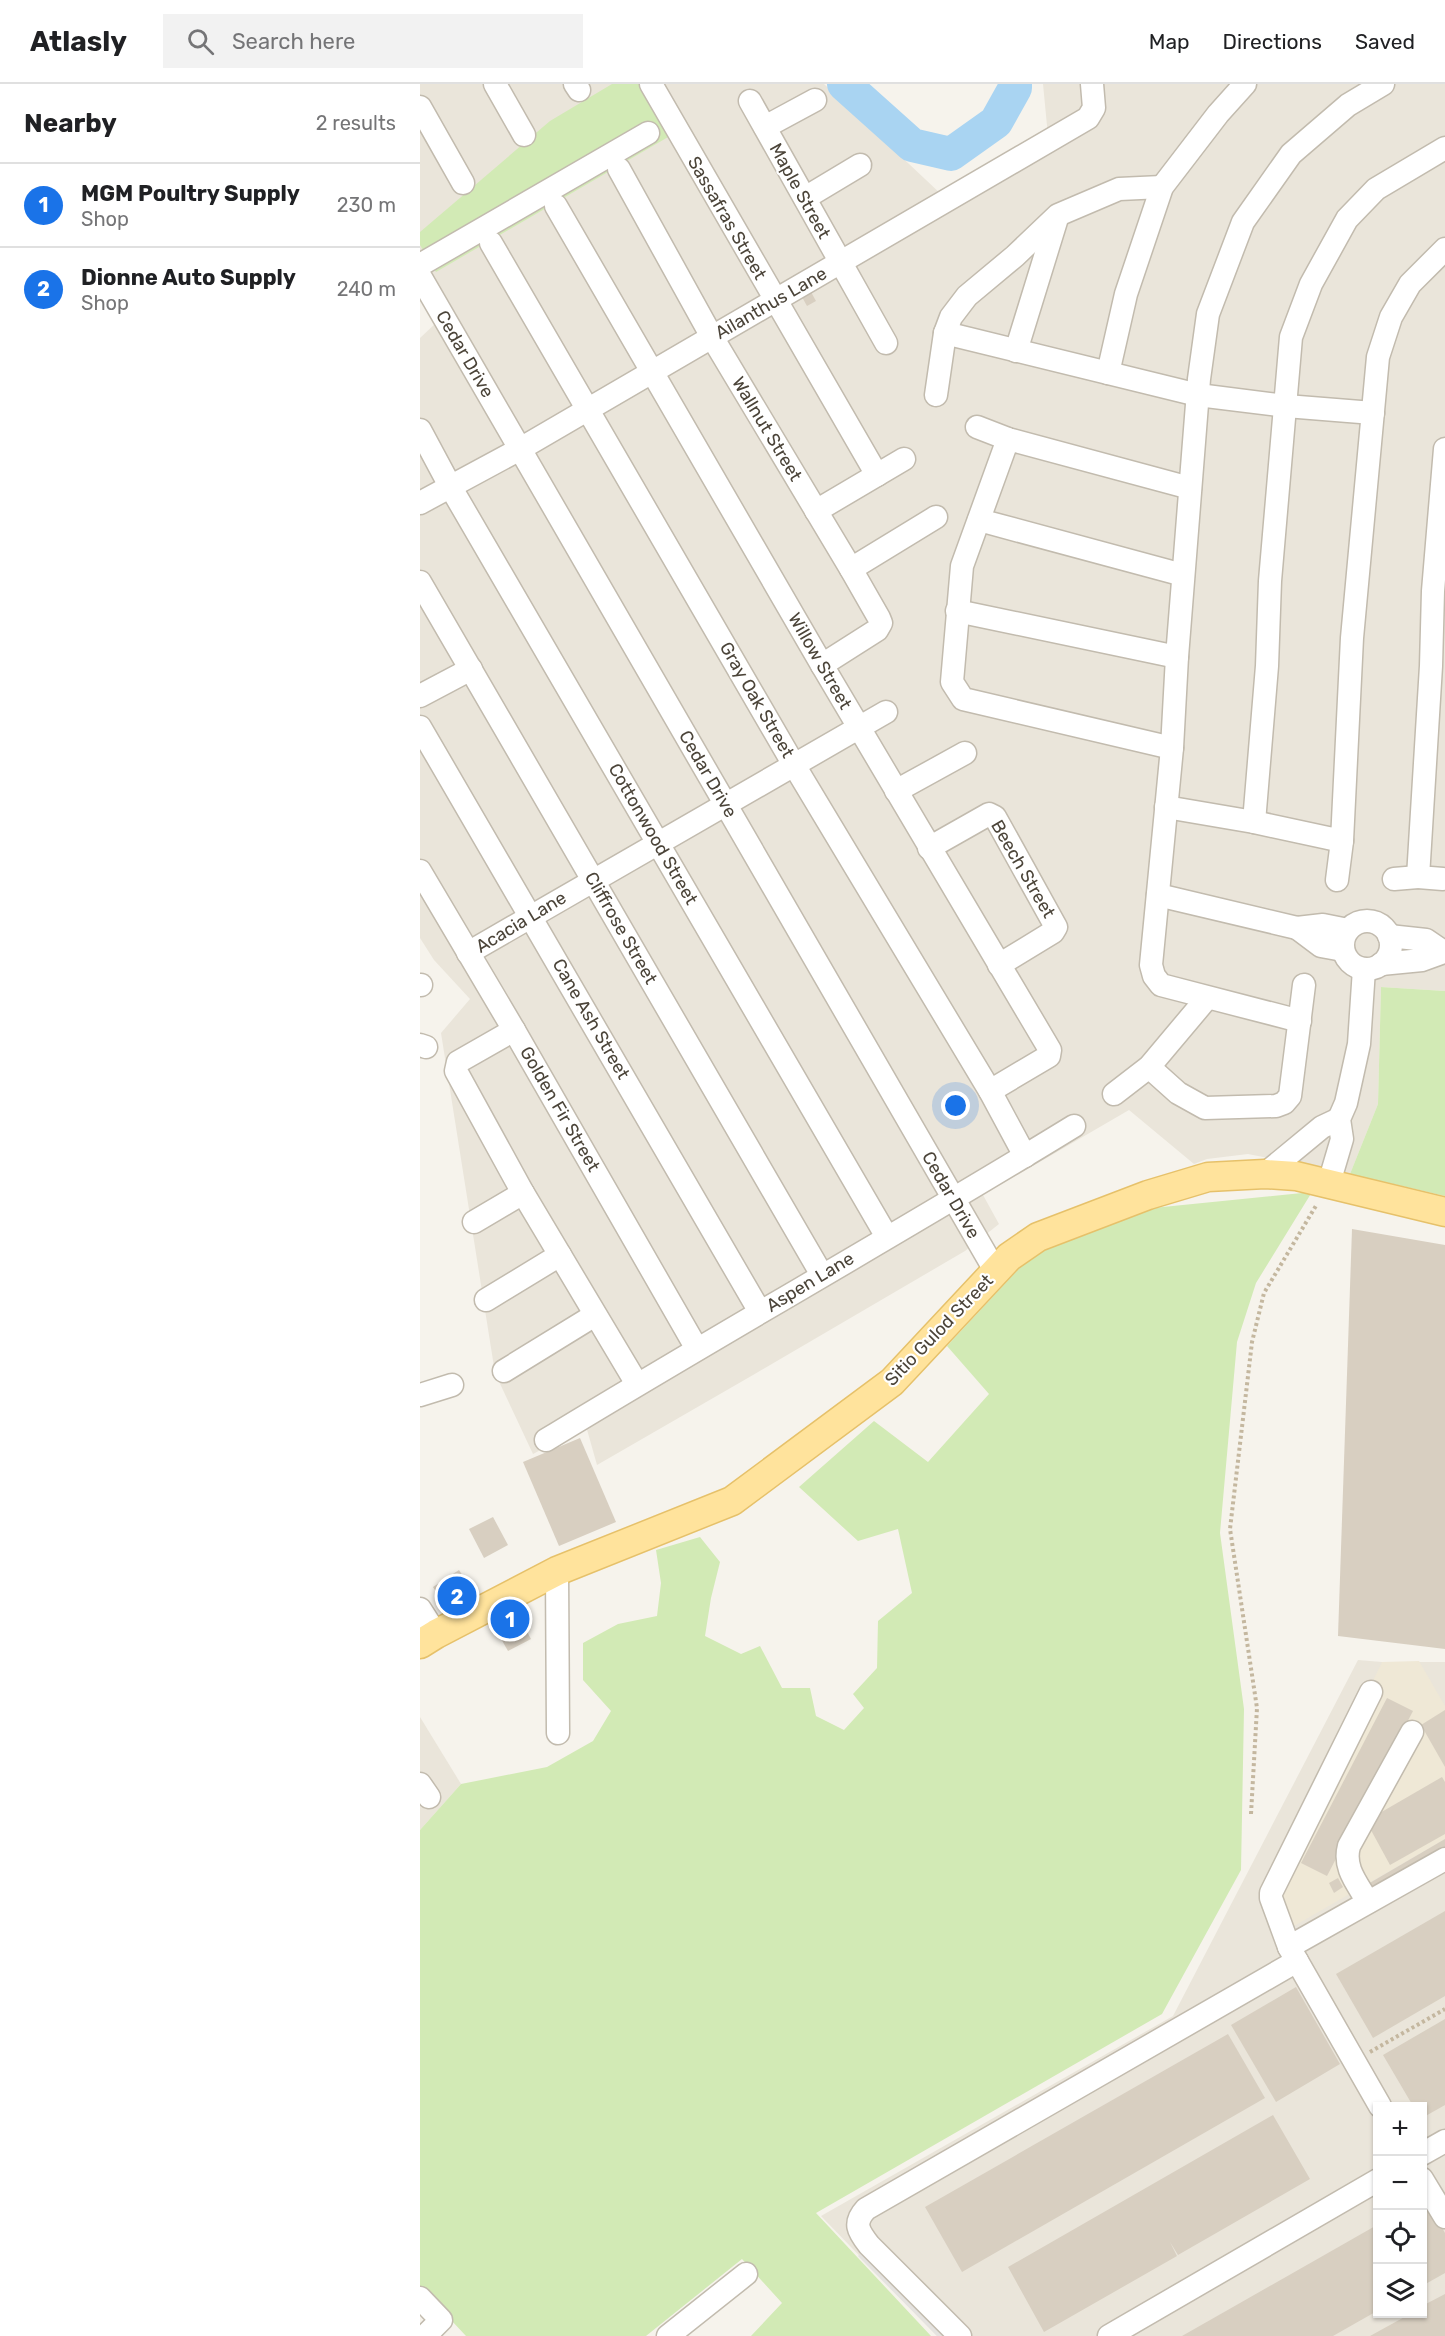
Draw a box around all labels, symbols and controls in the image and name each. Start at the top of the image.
search box [163,14,583,68]
text: Atlasly [30,25,127,58]
icon: search [184,25,217,58]
text: Search here [232,28,355,55]
text: Map [1149,29,1190,54]
text: Directions [1223,29,1322,54]
text: Saved [1355,29,1415,54]
text: Nearby [24,108,117,139]
text: 2 results [316,111,396,135]
street label: Maple Street [765,139,835,243]
street label: Sassafras Street [683,153,771,283]
text: MGM Poultry Supply [81,180,300,207]
text: 1 [39,193,48,217]
text: 230 m [337,193,396,217]
text: Shop [81,207,129,231]
street label: Ailanthus Lane [711,262,831,344]
text: Dionne Auto Supply [81,264,296,291]
text: 2 [37,277,50,301]
text: 240 m [337,277,396,301]
text: Shop [81,291,129,315]
street label: Cedar Drive [431,307,499,401]
street label: Wallnut Street [727,373,807,485]
street label: Willow Street [783,609,857,713]
street label: Gray Oak Street [715,638,799,762]
street label: Cedar Drive [674,727,742,821]
street label: Cottonwood Street [604,759,702,909]
street label: Beech Street [986,816,1060,922]
street label: Cliffrose Street [580,868,662,988]
street label: Acacia Lane [472,886,570,958]
street label: Cane Ash Street [548,955,634,1083]
street label: Golden Fir Street [515,1043,605,1175]
your location [941,1091,970,1120]
street label: Cedar Drive [917,1148,985,1242]
street label: Aspen Lane [762,1247,858,1317]
street label: Sitio Gulod Street [880,1270,998,1390]
pin: 2 [438,1574,477,1618]
pin: 1 [490,1596,530,1642]
map controls [1373,2102,1427,2318]
button: + [1373,2102,1427,2156]
button: − [1373,2156,1427,2210]
button: locate [1373,2210,1427,2264]
button: layers [1373,2264,1427,2318]

